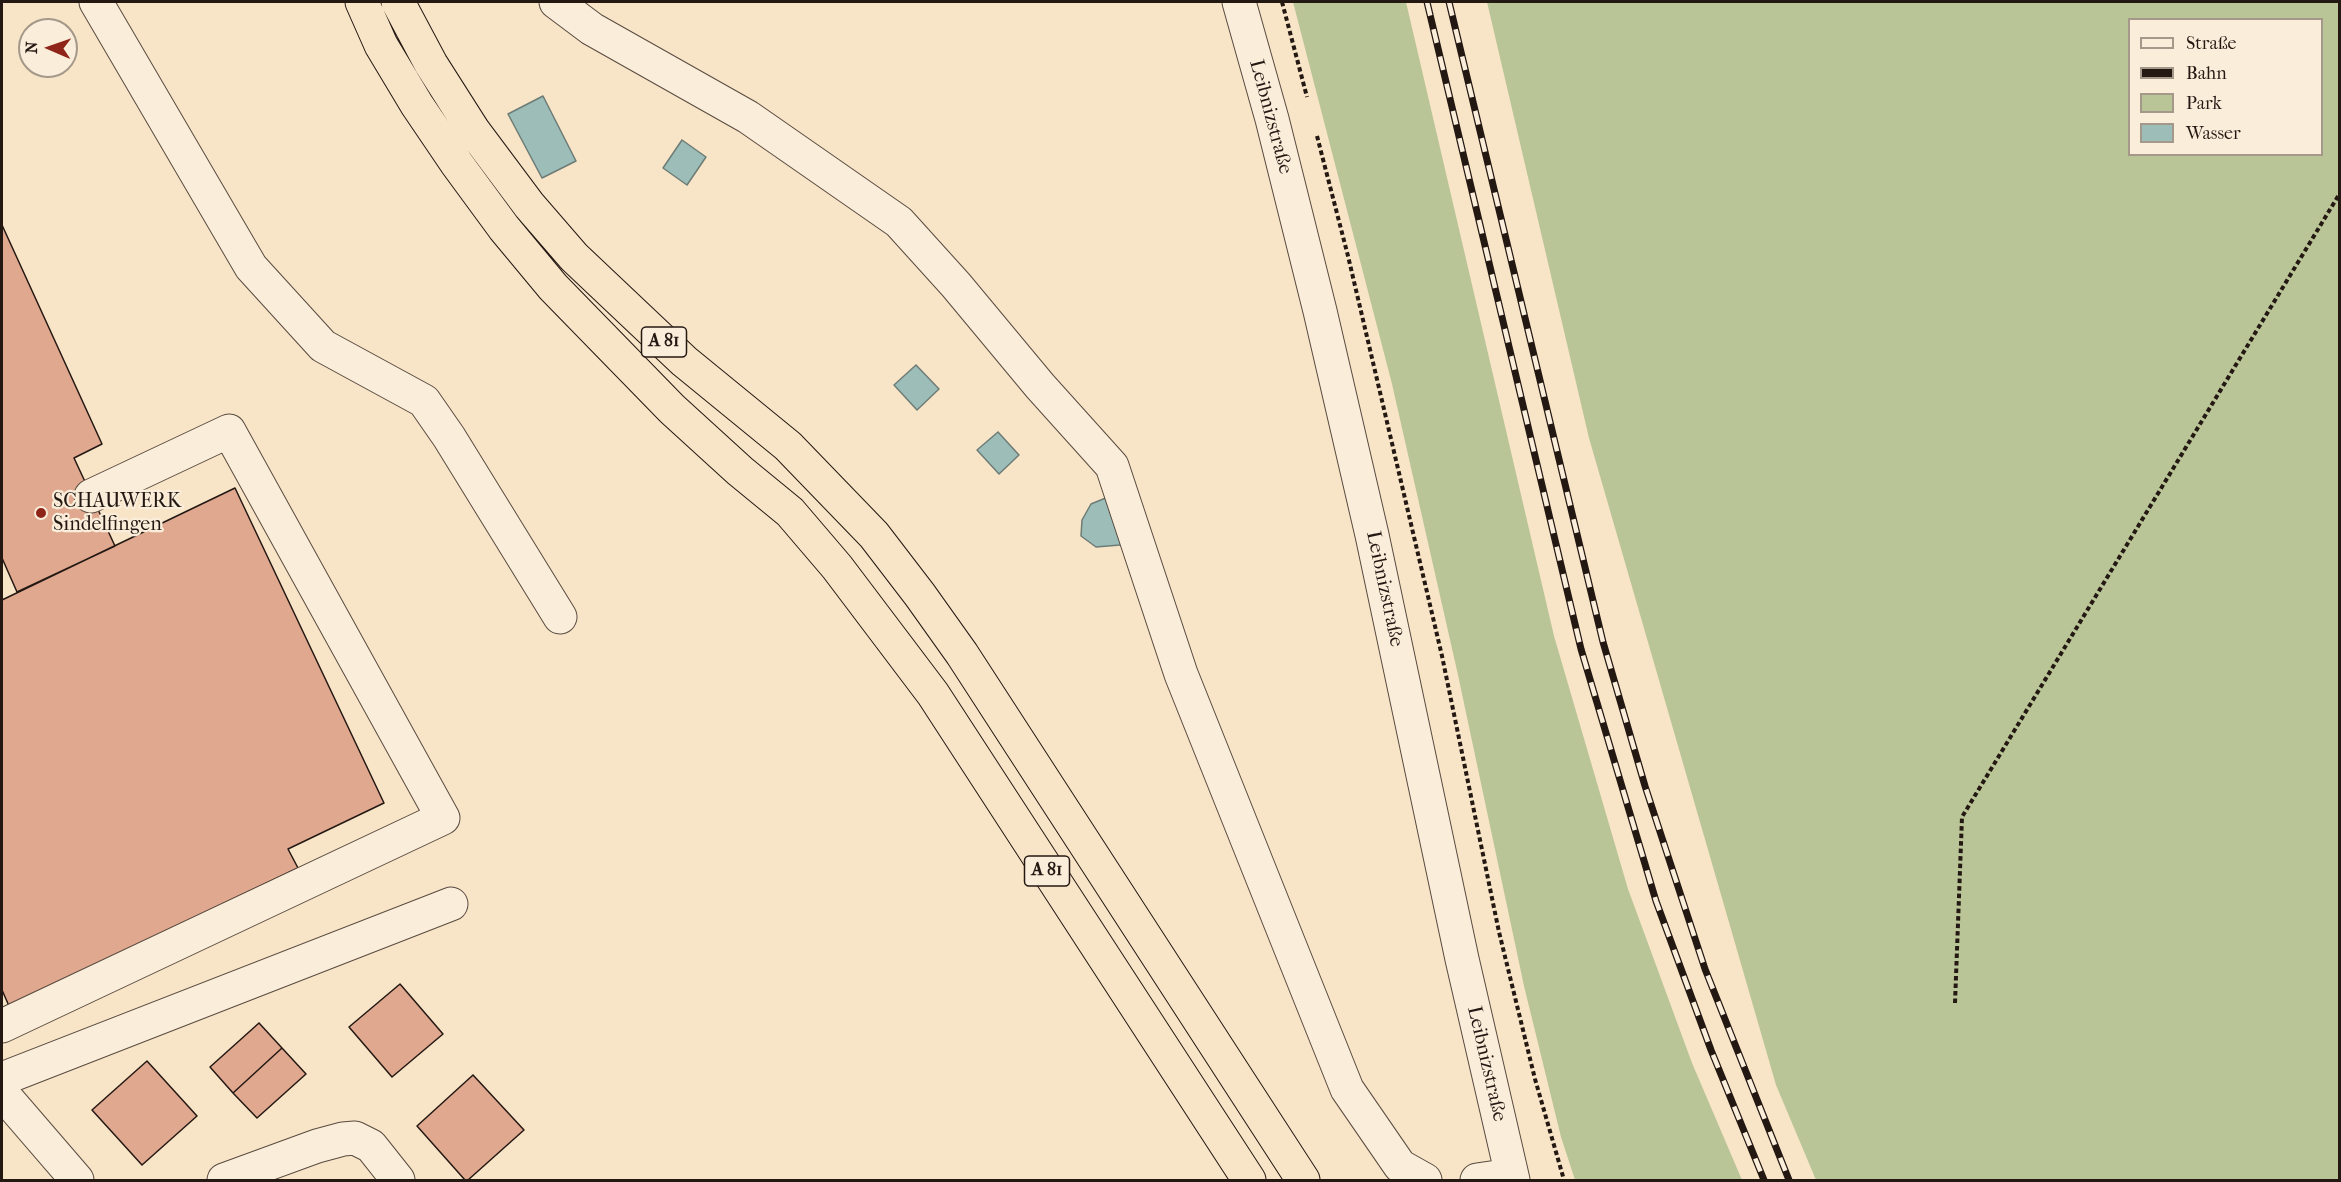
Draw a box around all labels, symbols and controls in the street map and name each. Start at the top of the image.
north arrow [18,18,78,78]
legend [2128,18,2323,156]
text: Straße [2186,33,2236,54]
text: N [22,41,41,54]
street label: Leibnizstraße [1243,57,1297,177]
text: Bahn [2186,63,2227,84]
text: Park [2186,93,2222,114]
text: Wasser [2186,123,2241,144]
road number: A 81 [642,327,686,357]
place label: SCHAUWERK Sindelfingen [53,490,181,537]
marker: SCHAUWERK Sindelfingen [34,506,48,520]
street label: Leibnizstraße [1360,529,1408,649]
road number: A 81 [1024,856,1070,886]
street label: Leibnizstraße [1461,1004,1511,1124]

